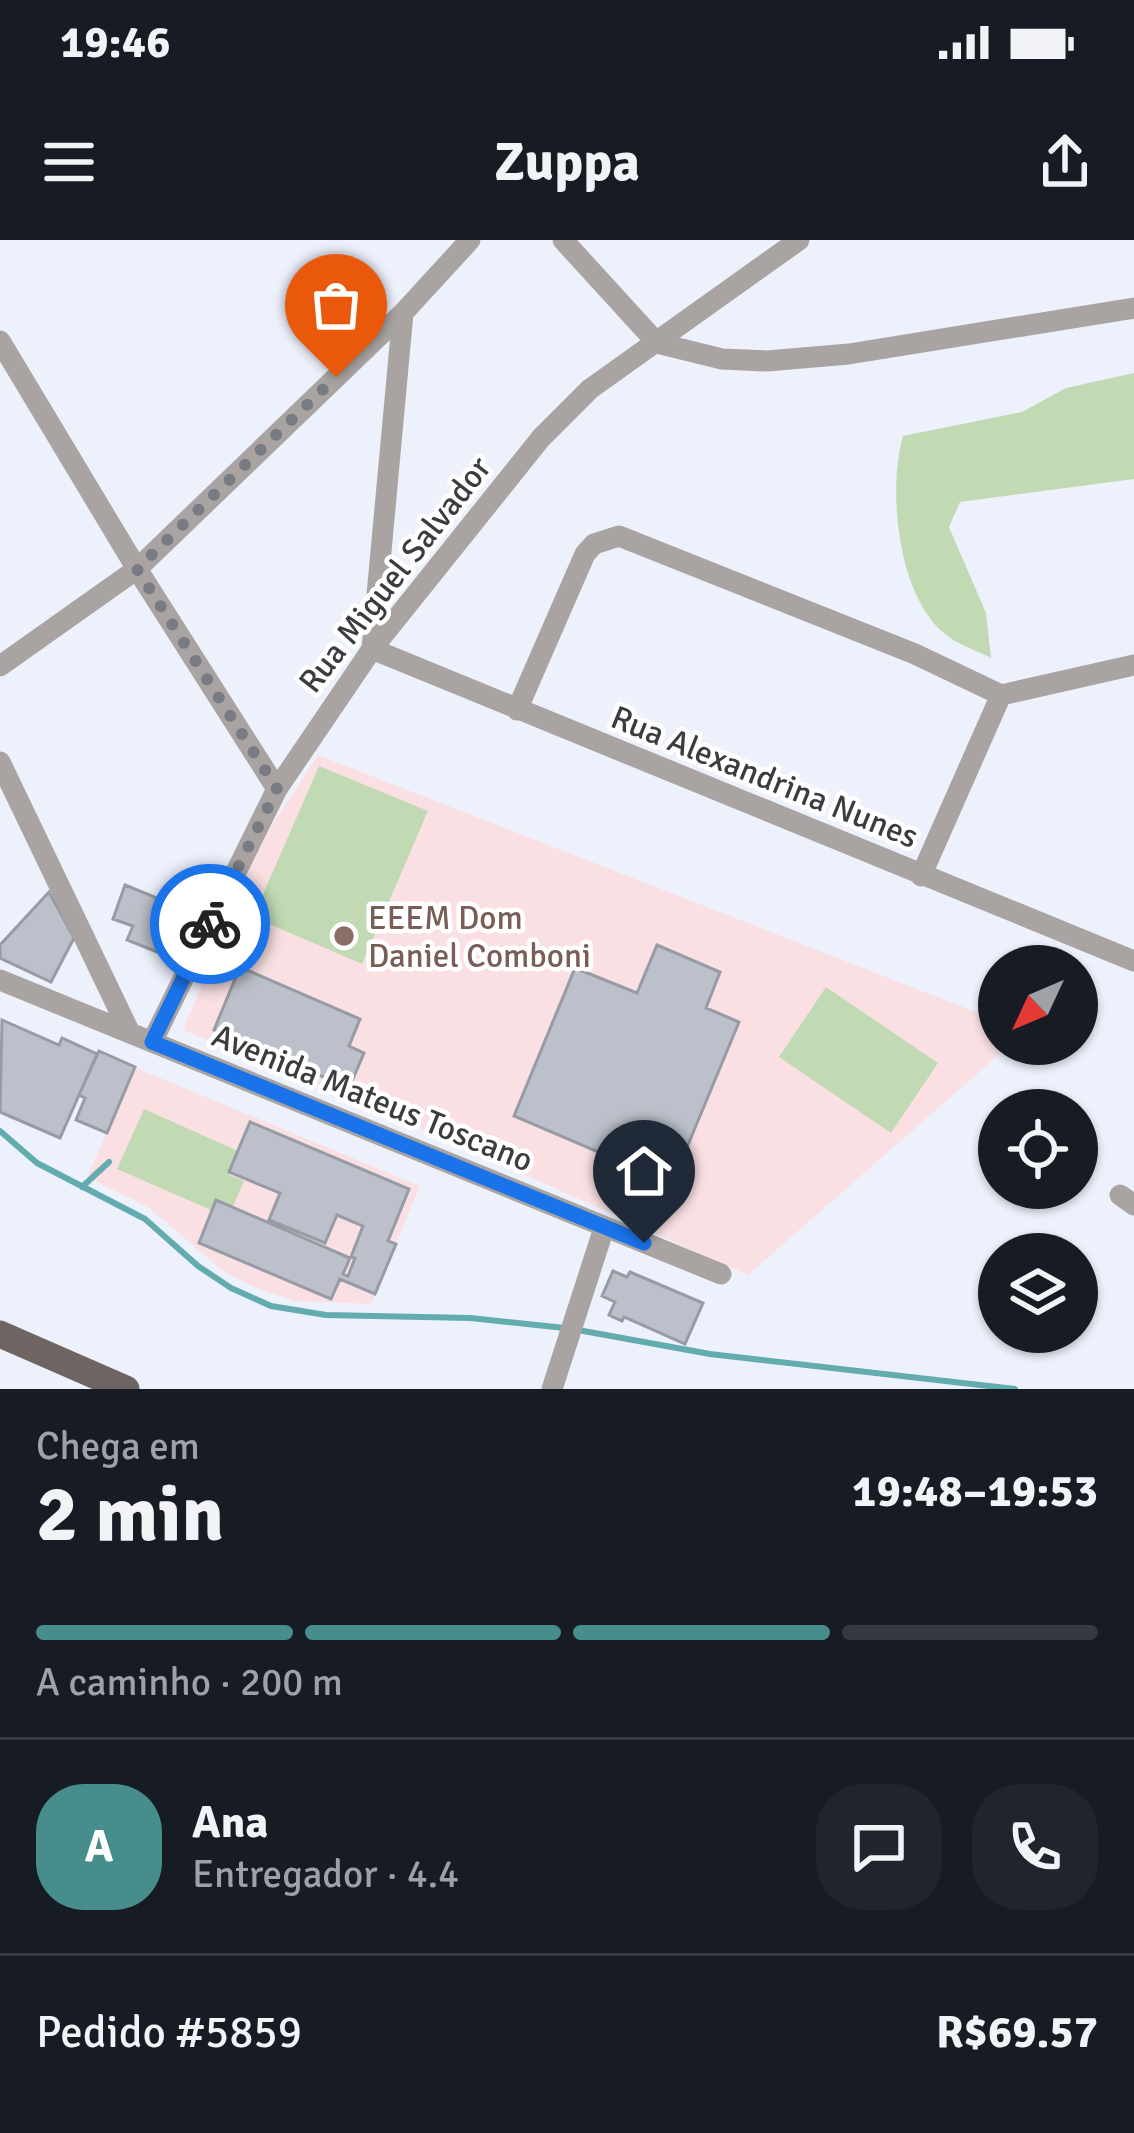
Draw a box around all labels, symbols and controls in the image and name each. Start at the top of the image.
text: 19:46 [60,15,170,70]
icon: menu [36,129,102,195]
text: Zuppa [494,129,640,196]
icon: share [1032,129,1098,195]
pin [285,254,387,377]
icon: bag [303,272,369,338]
street label: Rua Miguel Salvador [290,449,500,701]
street label: Rua Alexandrina Nunes [605,697,924,858]
courier [150,864,270,984]
icon: bike [177,891,243,957]
place label: EEEM Dom Daniel Comboni [368,898,591,977]
marker: EEEM Dom Daniel Comboni [331,923,357,949]
north arrow [978,945,1098,1065]
map controls [978,945,1098,1353]
street label: Avenida Mateus Toscano [206,1015,539,1182]
button: locate [978,1089,1098,1209]
pin [593,1120,695,1243]
icon: home [611,1138,677,1204]
button: layers [978,1233,1098,1353]
text: Chega em [36,1422,200,1470]
text: 19:48–19:53 [852,1464,1098,1519]
text: 2 min [36,1467,224,1563]
text: A caminho · 200 m [36,1658,343,1706]
button: chat [816,1784,942,1910]
button: phone [972,1784,1098,1910]
text: Ana [192,1795,268,1850]
text: A [85,1819,113,1874]
text: Entregador · 4.4 [192,1850,459,1898]
text: Pedido #5859 [36,2005,302,2060]
text: R$69.57 [936,2005,1098,2060]

